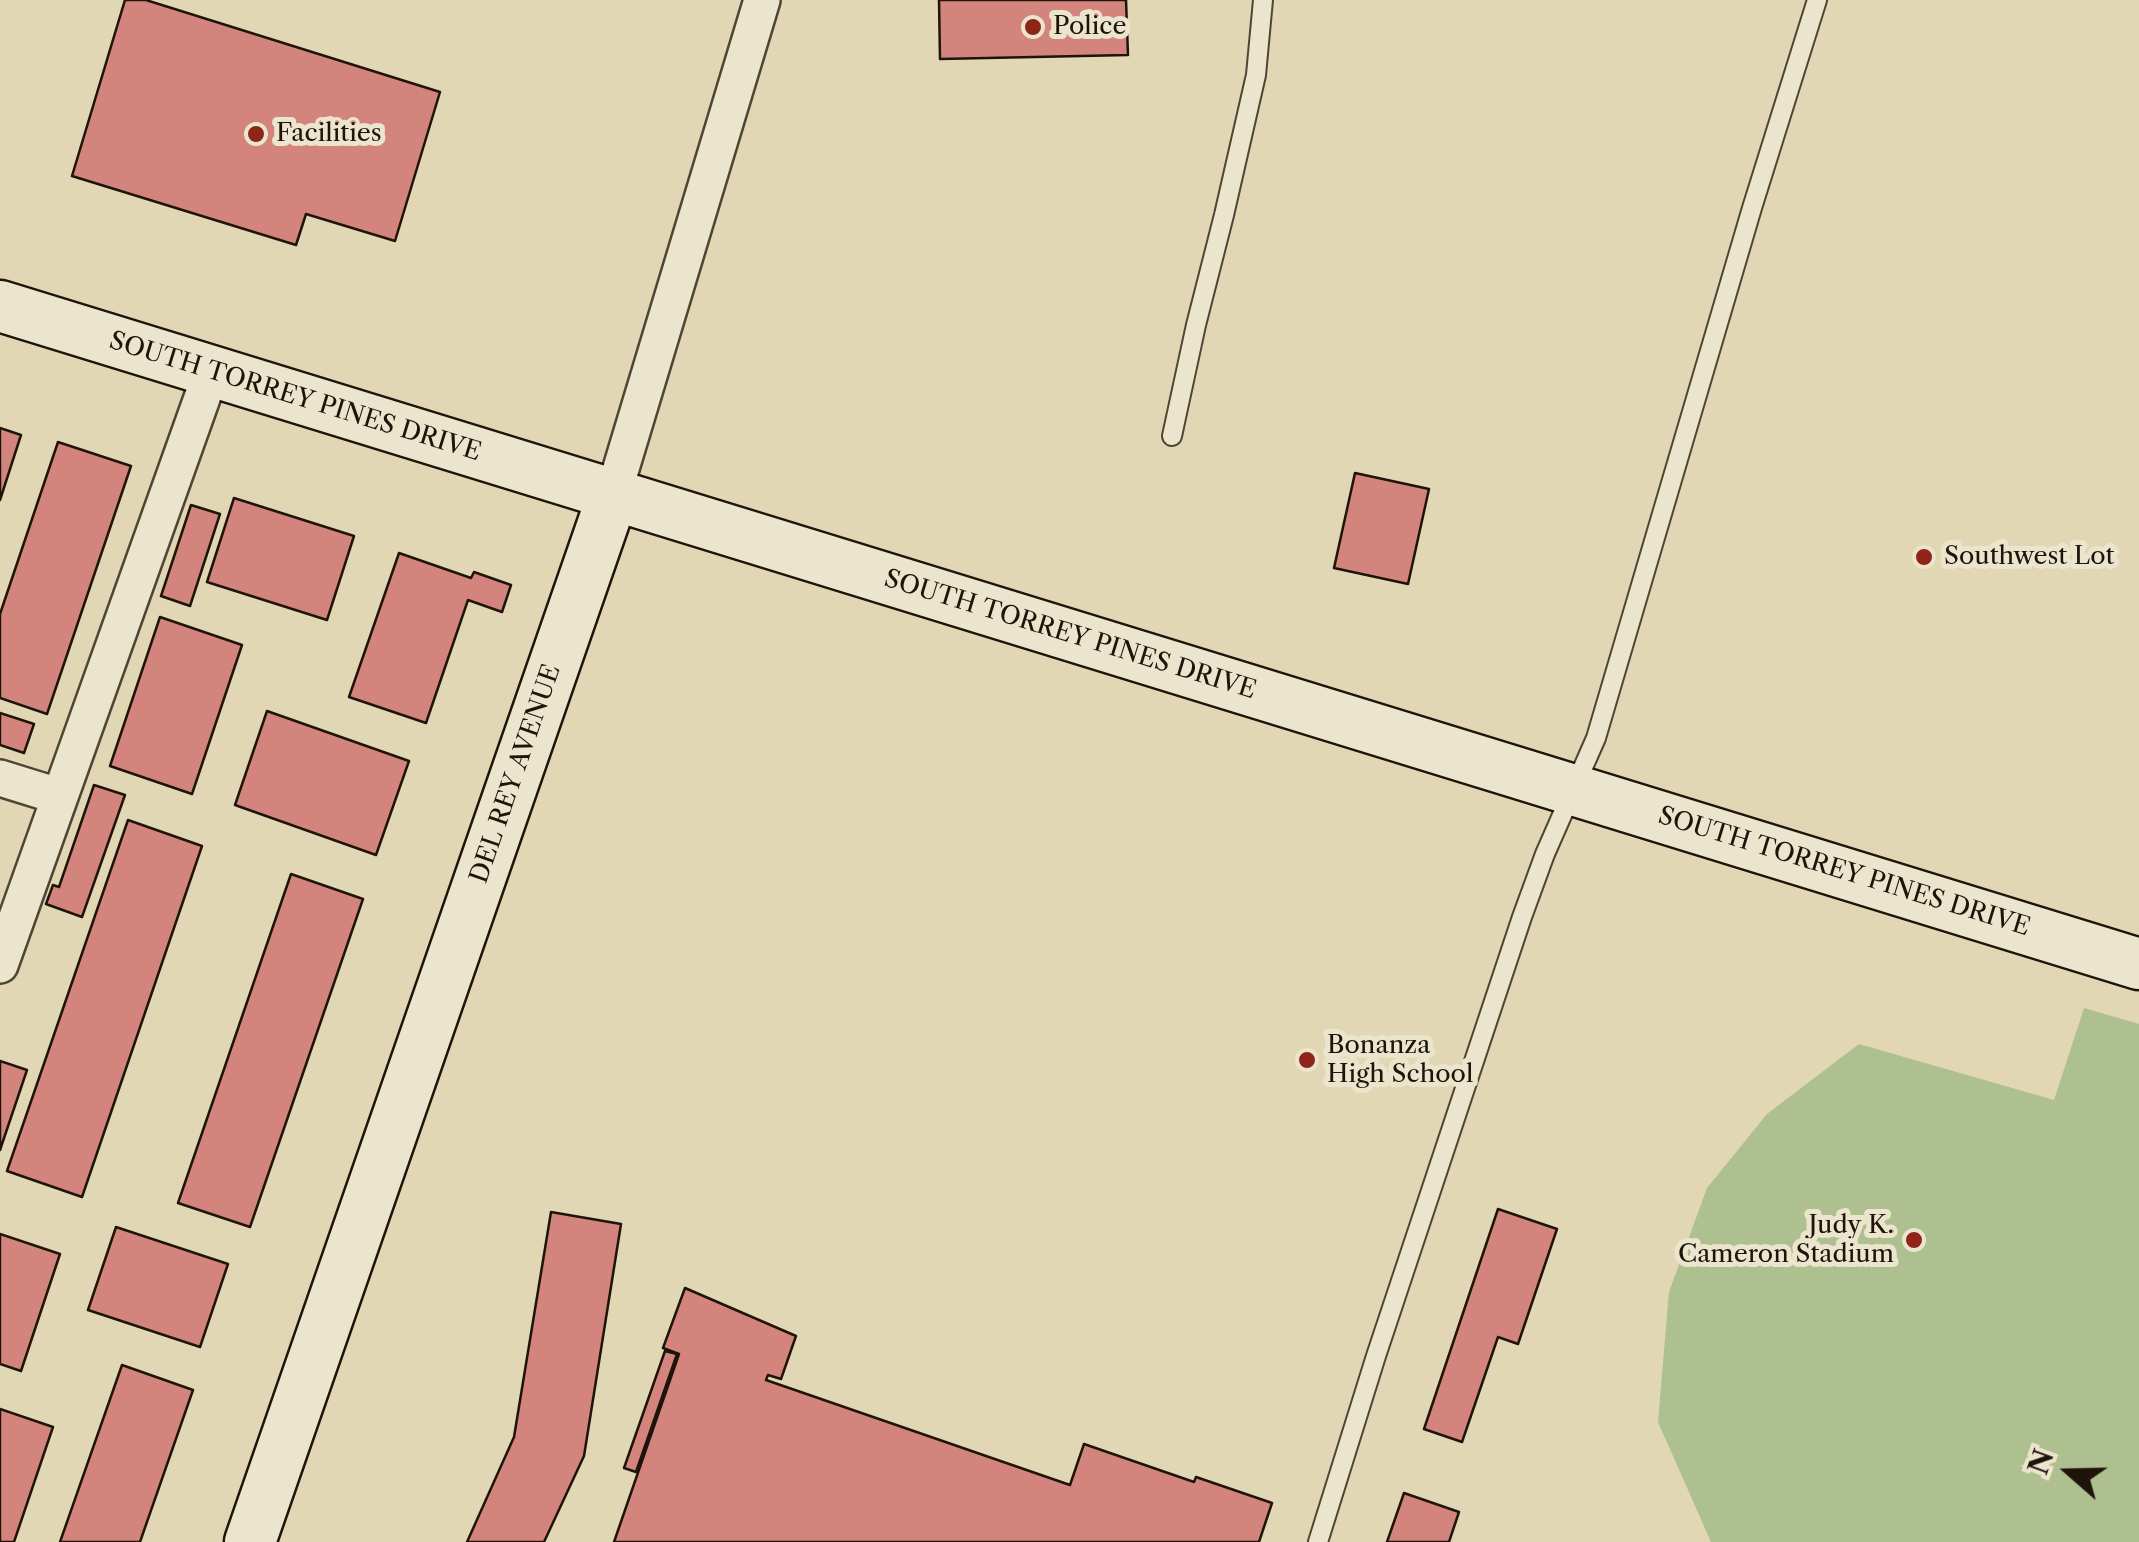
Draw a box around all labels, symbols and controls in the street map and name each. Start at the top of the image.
place label: Police [1053,12,1126,42]
marker: Police [1022,16,1044,38]
place label: Facilities [276,119,382,149]
marker: Facilities [245,123,267,145]
street label: SOUTH TORREY PINES DRIVE [105,326,485,468]
place label: Southwest Lot [1944,542,2114,572]
marker: Southwest Lot [1913,546,1935,568]
street label: SOUTH TORREY PINES DRIVE [880,564,1260,706]
street label: DEL REY AVENUE [465,661,567,887]
street label: SOUTH TORREY PINES DRIVE [1654,801,2034,943]
place label: Bonanza High School [1327,1031,1473,1090]
marker: Bonanza High School [1296,1049,1318,1071]
place label: Judy K. Cameron Stadium [1678,1211,1894,1270]
marker: Judy K. Cameron Stadium [1903,1229,1925,1251]
north arrow [2019,1422,2119,1522]
text: N [2021,1444,2061,1479]

